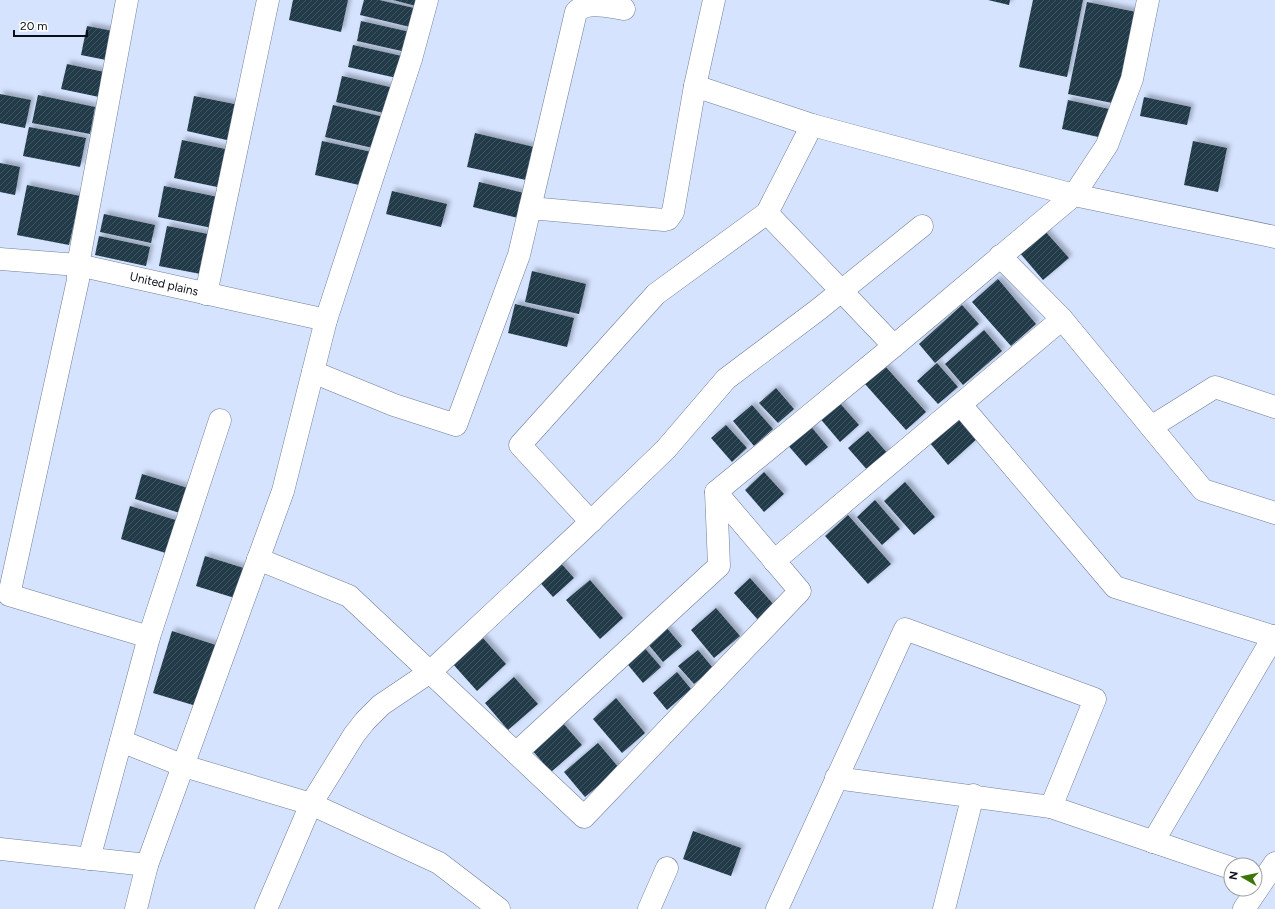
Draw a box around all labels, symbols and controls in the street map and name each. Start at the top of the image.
scale bar [14,12,87,38]
text: 20 m [20,19,48,33]
street label: United plains [128,269,200,299]
north arrow [1223,857,1263,897]
text: N [1227,870,1241,881]

